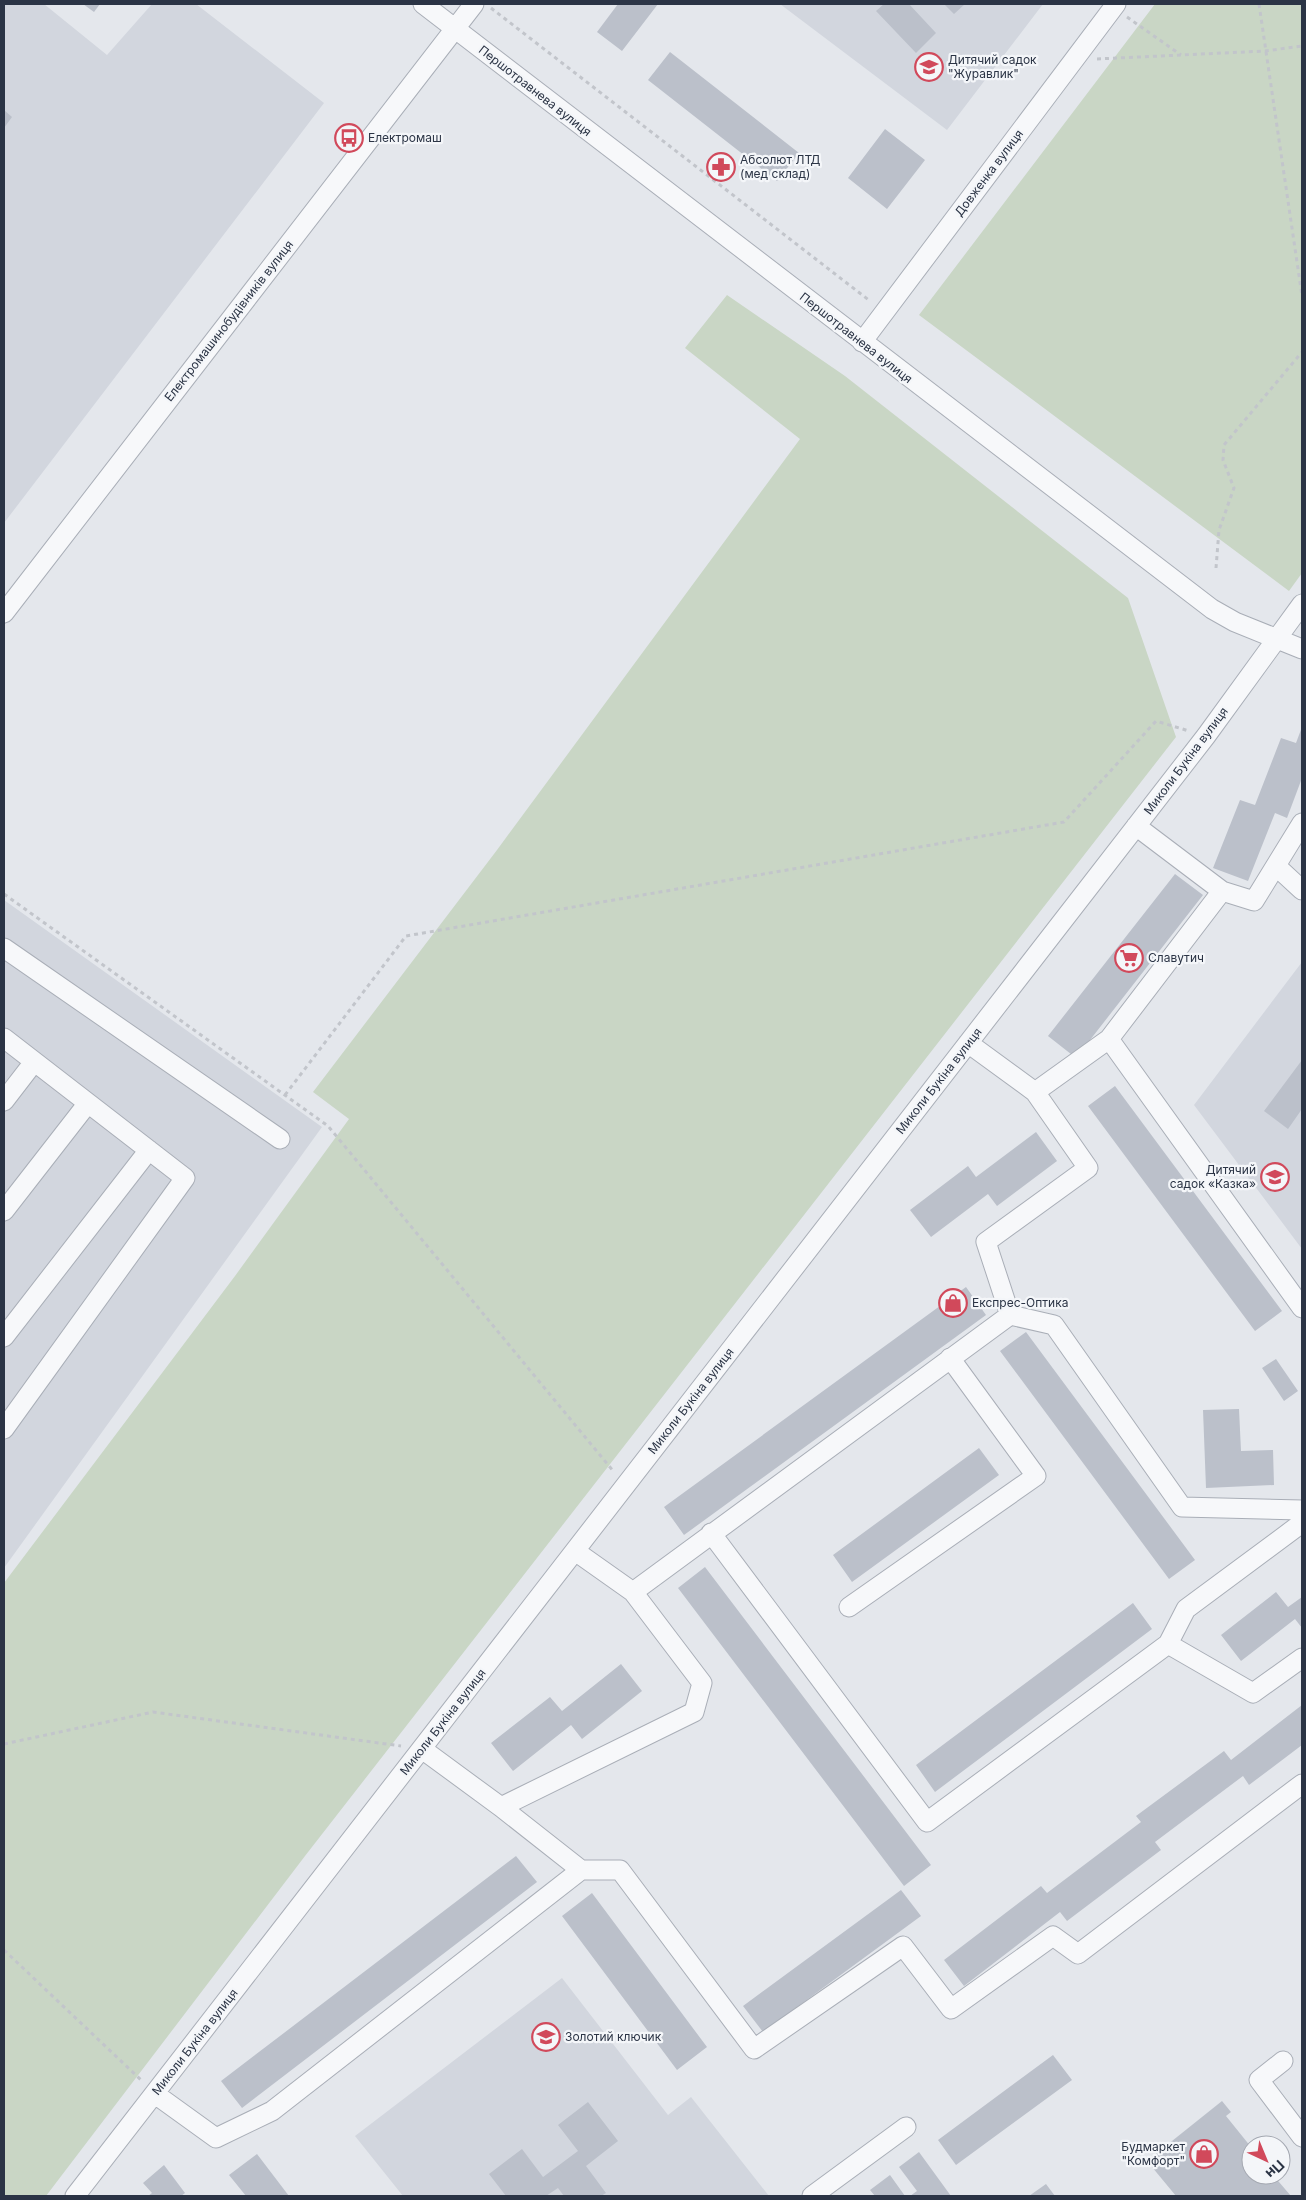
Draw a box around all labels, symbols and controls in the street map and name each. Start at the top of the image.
street label: Першотравнева вулиця [476,42,595,139]
school or university icon: Дитячий садок "Журавлик" [914,52,944,82]
place label: Дитячий садок "Журавлик" [948,52,1037,81]
bus stop icon: Електромаш [334,123,364,153]
street label: Довженка вулиця [951,126,1026,219]
place label: Електромаш [368,130,442,145]
pharmacy icon: Абсолют ЛТД (мед склад) [706,152,736,182]
place label: Абсолют ЛТД (мед склад) [740,152,821,181]
street label: Електромашинобудівників вулиця [161,237,296,404]
street label: Першотравнева вулиця [797,289,916,386]
street label: Миколи Букіна вулиця [1140,704,1231,817]
supermarket icon: Славутич [1114,943,1144,973]
place label: Славутич [1148,950,1204,965]
street label: Миколи Букіна вулиця [892,1025,985,1137]
place label: Дитячий садок «Казка» [1170,1162,1256,1191]
school or university icon: Дитячий садок «Казка» [1260,1162,1290,1192]
shop icon: Експрес-Оптика [938,1288,968,1318]
place label: Експрес-Оптика [972,1295,1068,1310]
street label: Миколи Букіна вулиця [644,1345,737,1457]
street label: Миколи Букіна вулиця [396,1666,489,1778]
street label: Миколи Букіна вулиця [148,1986,241,2098]
school or university icon: Золотий ключик [531,2022,561,2052]
place label: Золотий ключик [565,2029,662,2044]
north arrow [1241,2135,1291,2185]
place label: Будмаркет "Комфорт" [1121,2139,1185,2168]
shop icon: Будмаркет "Комфорт" [1189,2139,1219,2169]
text: Пн [1263,2157,1288,2182]

